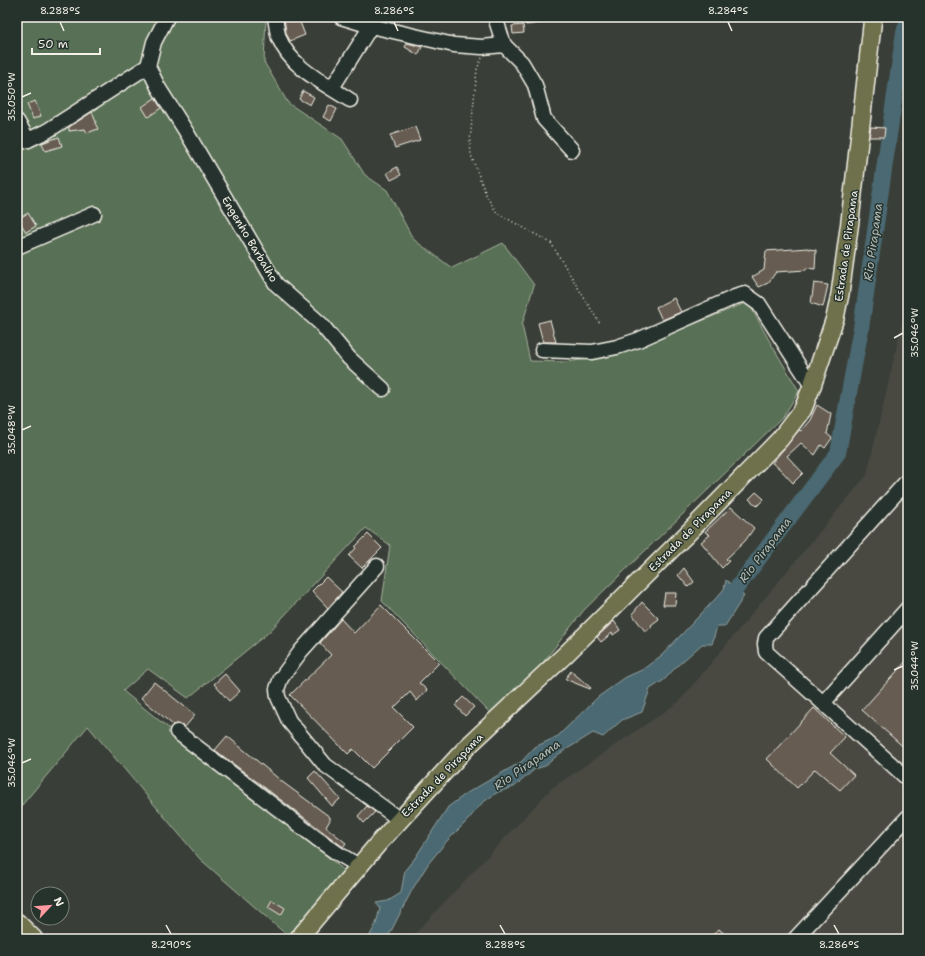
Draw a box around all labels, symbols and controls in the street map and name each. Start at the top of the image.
text: 8.288°S [40,4,81,17]
text: 8.286°S [374,4,415,17]
text: 8.284°S [708,4,748,17]
scale bar [32,30,100,56]
text: 50 m [38,36,68,52]
text: 35.050°W [5,72,18,122]
street label: Estrada de Pirapama [831,189,862,303]
street label: Engenho Barbalho [218,194,281,285]
water label: Rio Pirapama [860,202,886,282]
text: 35.046°W [908,308,921,358]
text: 35.048°W [5,405,18,455]
street label: Estrada de Pirapama [645,485,735,575]
water label: Rio Pirapama [735,514,795,586]
text: 35.044°W [908,641,921,691]
street label: Estrada de Pirapama [398,730,487,821]
water label: Rio Pirapama [490,736,564,794]
text: 35.046°W [5,738,18,788]
north arrow [30,886,70,926]
text: N [50,895,67,909]
text: 8.290°S [151,938,191,951]
text: 8.288°S [485,938,526,951]
text: 8.286°S [819,938,860,951]

